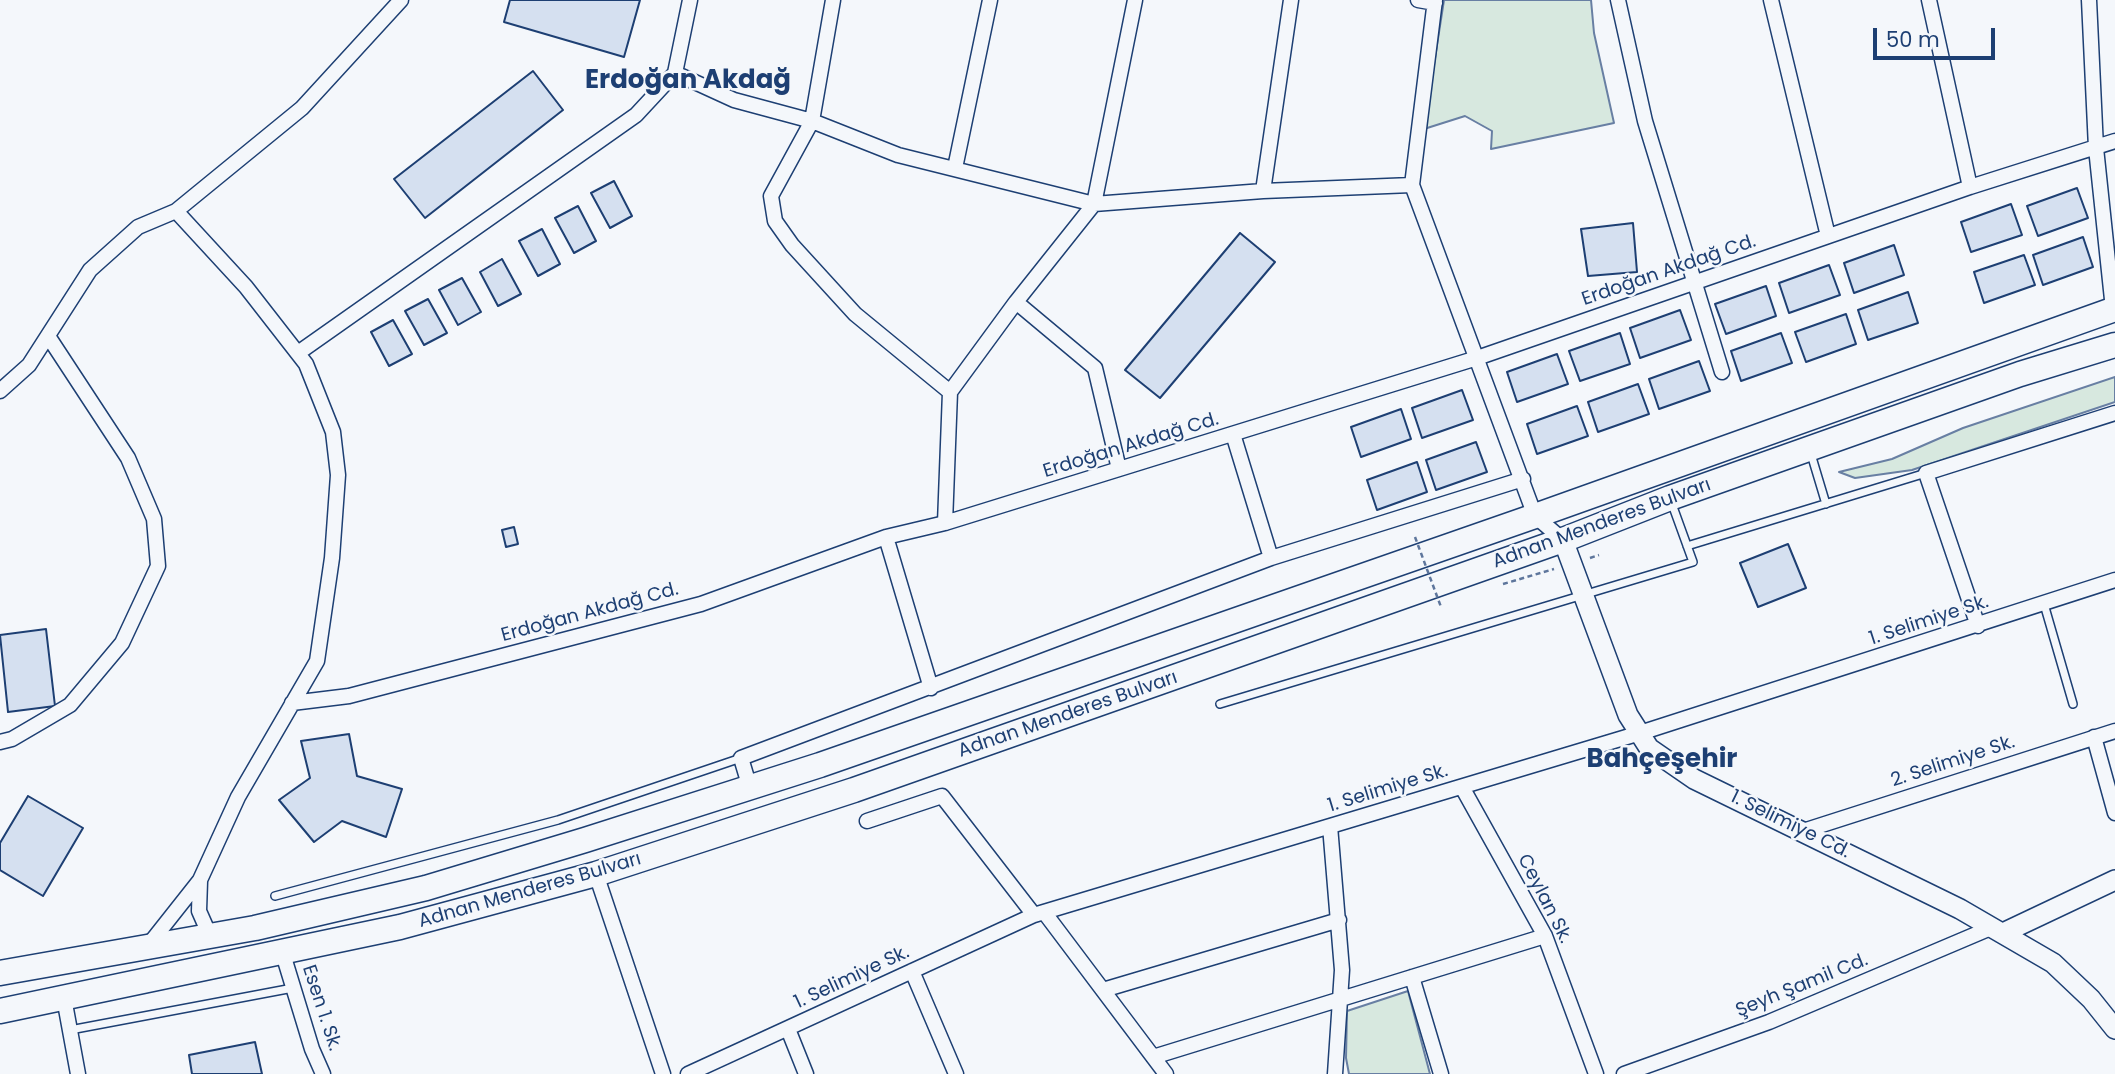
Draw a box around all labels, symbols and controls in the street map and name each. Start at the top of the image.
scale bar [1877,14,2000,58]
text: 50 m [1886,25,1940,54]
district label: Erdoğan Akdağ [585,65,791,97]
street label: Erdoğan Akdağ Cd. [1579,231,1759,311]
street label: Erdoğan Akdağ Cd. [1040,408,1222,484]
street label: Adnan Menderes Bulvarı [1490,474,1714,574]
street label: Erdoğan Akdağ Cd. [499,578,681,648]
street label: 1. Selimiye Sk. [1866,591,1992,651]
street label: Adnan Menderes Bulvarı [955,667,1181,763]
street label: 2. Selimiye Sk. [1888,731,2018,793]
district label: Bahçeşehir [1587,744,1737,776]
street label: 1. Selimiye Sk. [1325,760,1451,818]
street label: 1. Selimiye Cd. [1726,786,1854,864]
street label: Adnan Menderes Bulvarı [416,848,644,934]
street label: Ceylan Sk. [1512,851,1576,947]
street label: 1. Selimiye Sk. [791,941,913,1015]
street label: Şeyh Şamil Cd. [1733,949,1871,1023]
street label: Esen 1. Sk. [296,962,346,1054]

